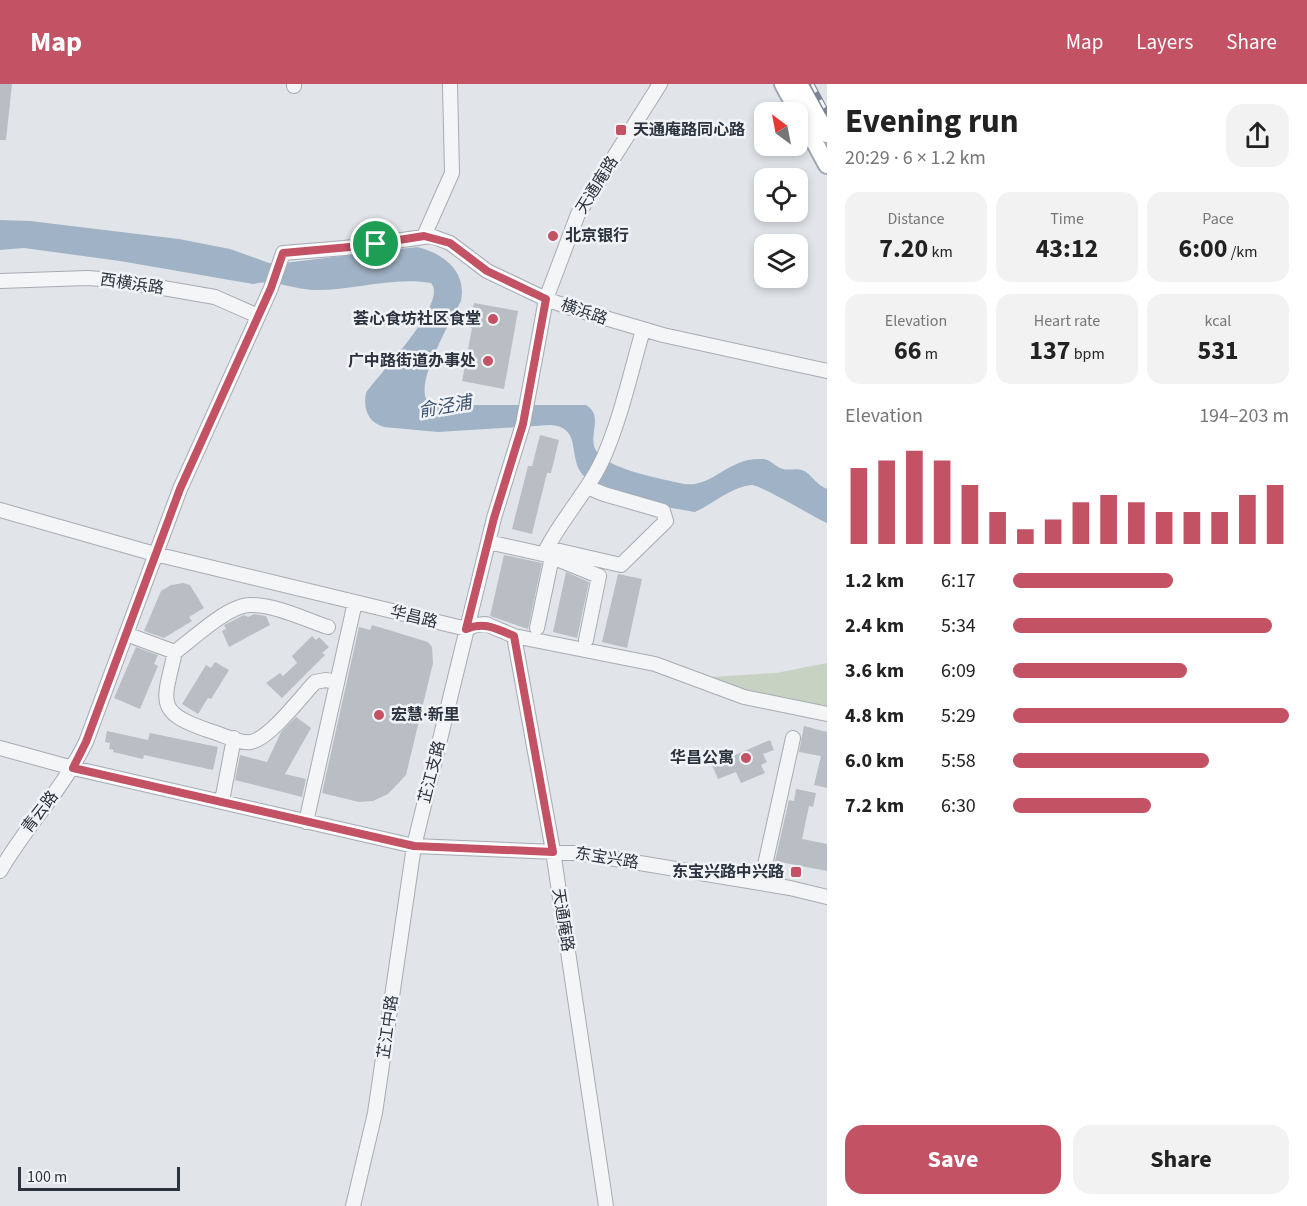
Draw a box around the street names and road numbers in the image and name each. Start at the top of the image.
street label: 天通庵路 [571,152,623,218]
street label: 西横浜路 [99,269,165,299]
street label: 横浜路 [558,294,610,330]
street label: 华昌路 [388,601,440,633]
street label: 芷江支路 [414,738,450,806]
street label: 青云路 [17,786,63,838]
street label: 东宝兴路 [574,842,640,874]
street label: 天通庵路 [547,887,579,953]
street label: 芷江中路 [373,994,403,1060]

